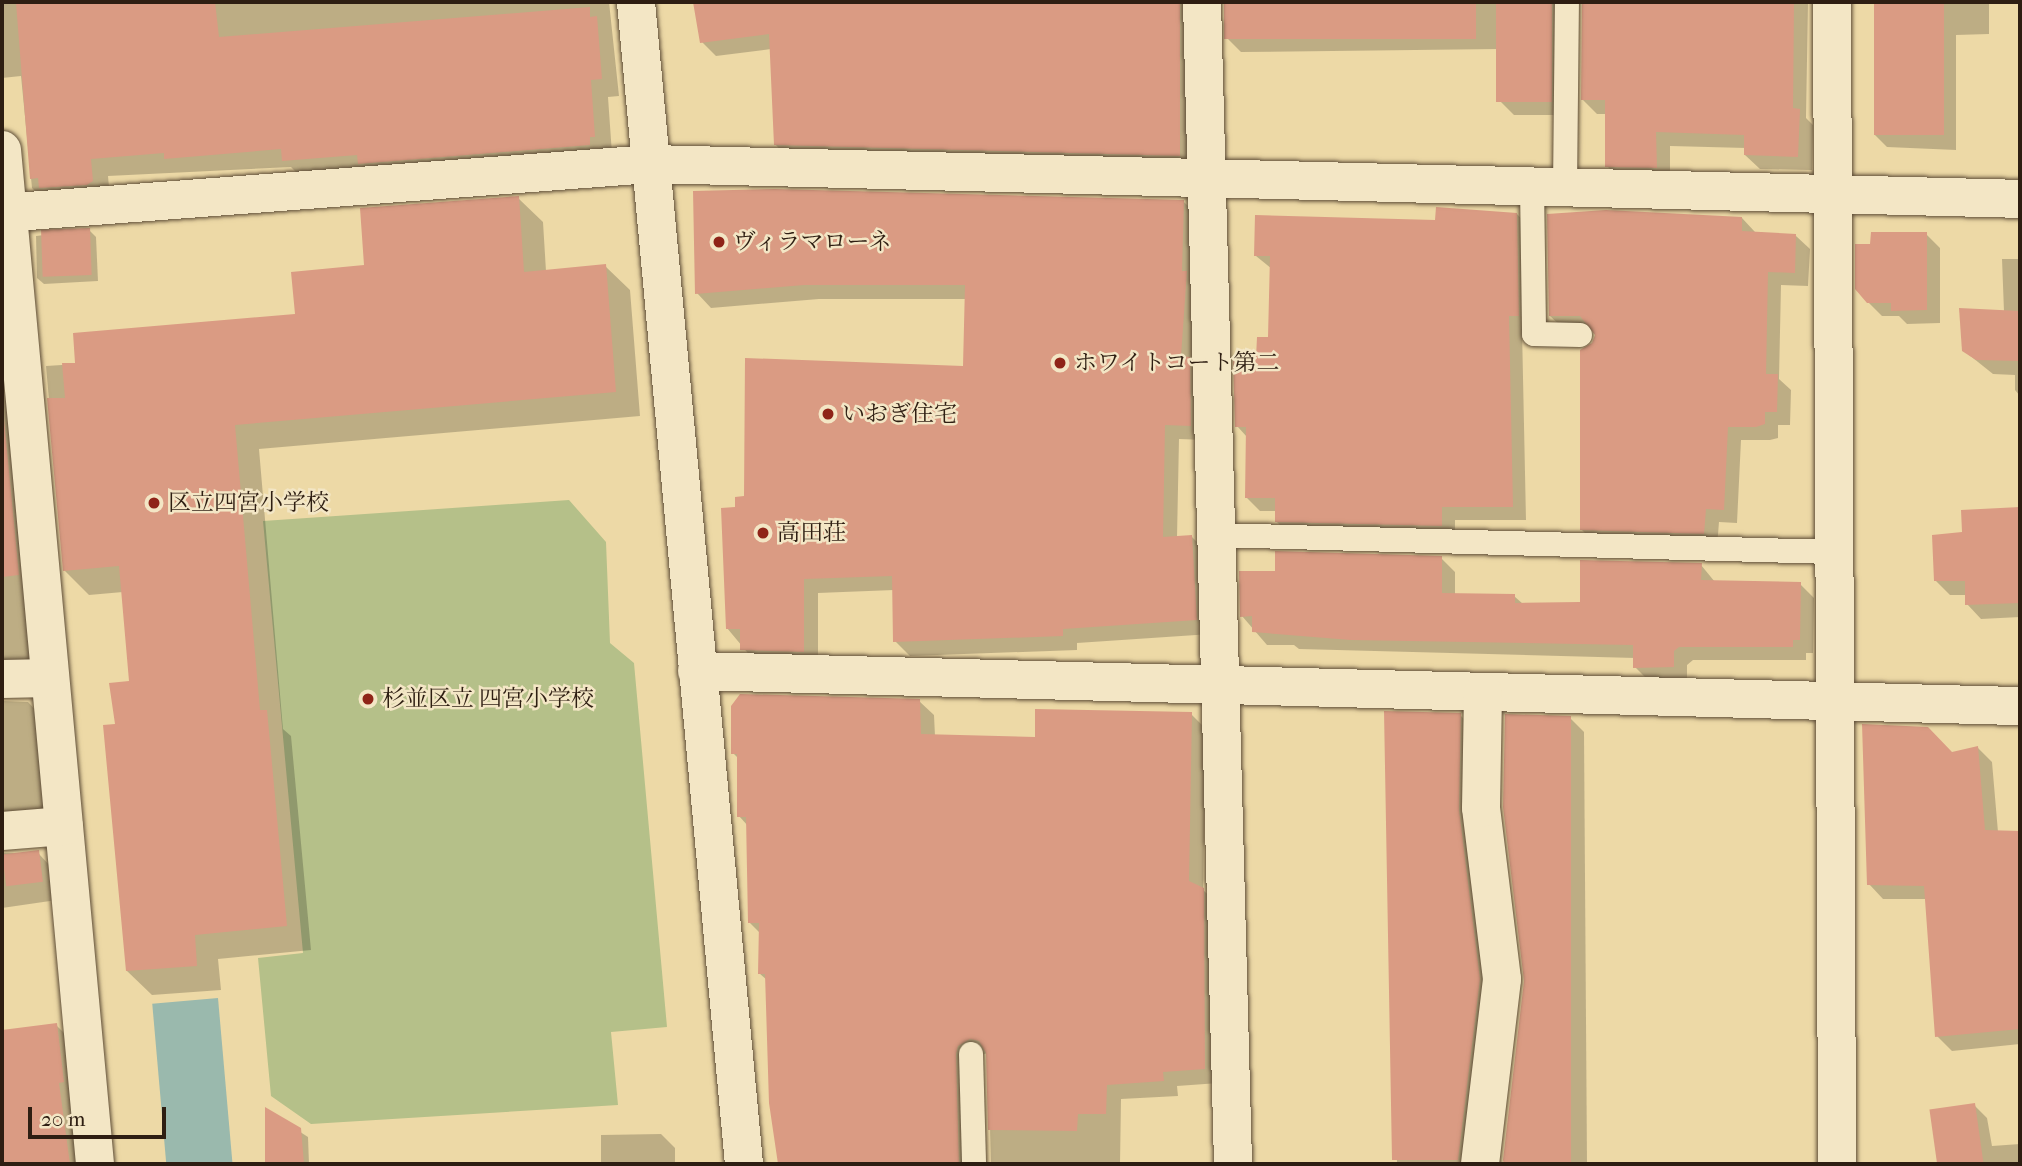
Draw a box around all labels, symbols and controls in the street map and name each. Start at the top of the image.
place label: ヴィラマローネ [733,228,894,256]
marker: ヴィラマローネ [711,234,727,250]
place label: ホワイトコート第二 [1074,349,1281,377]
marker: ホワイトコート第二 [1052,355,1068,371]
place label: いおぎ住宅 [842,400,957,428]
marker: いおぎ住宅 [820,406,836,422]
place label: 区立四宮小学校 [168,489,329,517]
marker: 区立四宮小学校 [146,495,162,511]
place label: 高田荘 [777,519,846,547]
marker: 高田荘 [755,525,771,541]
place label: 杉並区立 四宮小学校 [382,685,594,713]
marker: 杉並区立 四宮小学校 [360,691,376,707]
scale bar [32,1092,170,1136]
text: 20 m [41,1107,85,1131]

